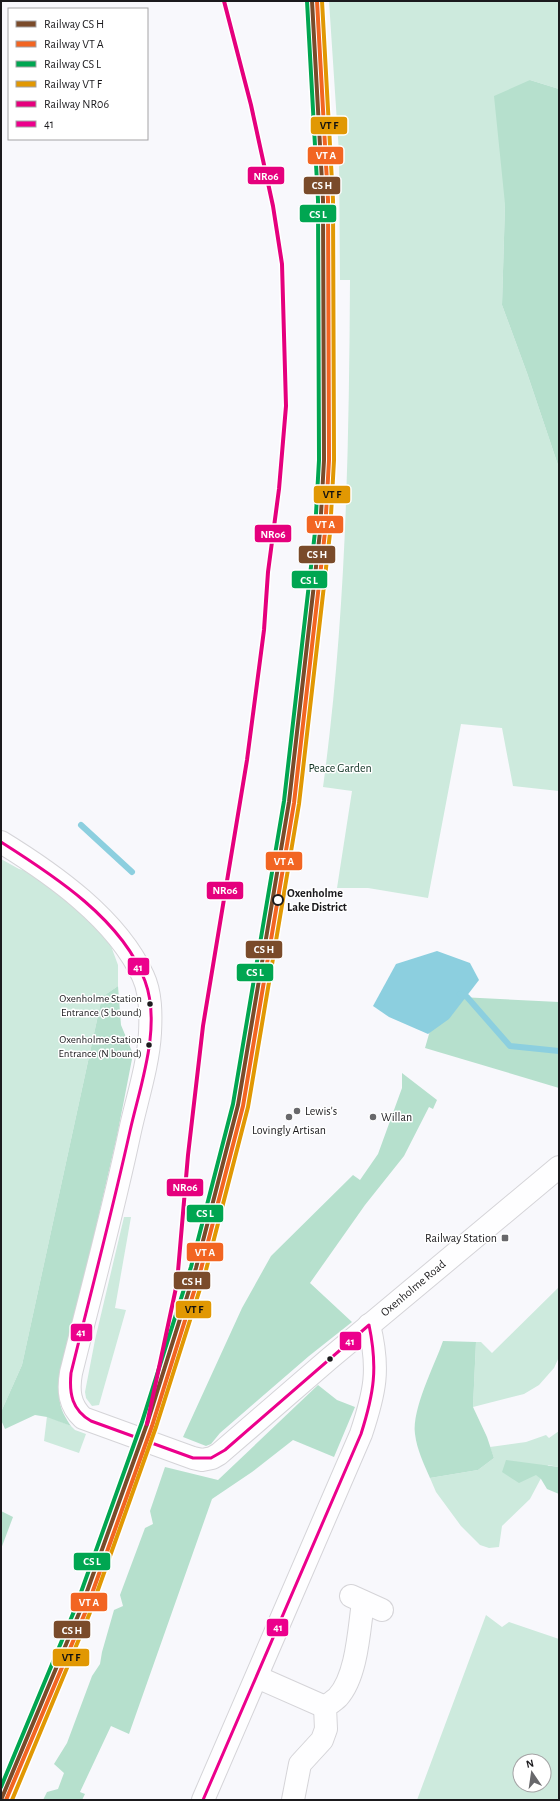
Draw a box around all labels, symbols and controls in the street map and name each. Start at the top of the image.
legend [8,8,148,140]
text: Railway CS H [44,18,104,31]
text: Railway VT A [44,38,104,51]
text: Railway CS L [44,58,101,71]
text: Railway VT F [44,78,103,91]
text: Railway NR06 [44,98,109,111]
line badge: VT F [310,116,348,135]
text: 41 [44,118,54,130]
text: VT F [320,120,339,131]
line badge: VT A [307,146,344,165]
text: VT A [316,150,337,161]
line badge: NR06 [247,166,285,185]
text: NR06 [253,171,279,182]
line badge: CS H [303,176,341,195]
text: CS H [312,180,332,191]
line badge: CS L [299,204,337,223]
text: CS L [309,209,327,220]
line badge: VT F [313,485,351,504]
text: VT F [323,489,342,500]
line badge: VT A [306,515,344,534]
text: VT A [315,519,336,530]
line badge: NR06 [254,524,292,543]
text: NR06 [260,529,286,540]
line badge: CS H [298,545,336,564]
text: CS H [307,549,327,560]
line badge: CS L [291,570,328,589]
text: CS L [300,575,318,586]
park label: Peace Garden [308,762,372,774]
line badge: VT A [265,851,303,871]
text: VT A [274,856,295,867]
line badge: NR06 [206,881,244,900]
text: NR06 [212,885,238,896]
place label: Oxenholme Lake District [287,887,347,913]
marker: Oxenholme Lake District [272,894,284,906]
line badge: CS H [245,940,283,959]
text: CS H [254,944,274,955]
line badge: 41 [127,957,150,976]
text: 41 [133,962,143,973]
line badge: CS L [236,963,274,982]
text: CS L [246,967,264,978]
place label: Oxenholme Station Entrance (S bound) [59,993,142,1018]
marker: Oxenholme Station Entrance (S bound) [145,999,155,1009]
place label: Oxenholme Station Entrance (N bound) [59,1034,142,1059]
marker: Oxenholme Station Entrance (N bound) [144,1040,154,1050]
place label: Lewis's [305,1105,337,1117]
marker: Lewis's [292,1106,302,1116]
place label: Willan [381,1111,412,1123]
marker: Lovingly Artisan [284,1112,294,1122]
marker: Willan [368,1112,378,1122]
place label: Lovingly Artisan [252,1124,326,1137]
line badge: NR06 [166,1178,204,1197]
text: NR06 [172,1182,198,1193]
line badge: CS L [186,1204,224,1223]
text: CS L [196,1208,214,1219]
place label: Railway Station [425,1232,497,1245]
marker: Railway Station [500,1233,510,1243]
line badge: VT A [186,1242,224,1262]
text: VT A [195,1247,216,1258]
street label: Oxenholme Road [378,1258,448,1318]
line badge: CS H [173,1271,211,1290]
text: CS H [182,1276,202,1287]
line badge: VT F [175,1300,212,1319]
text: VT F [185,1304,204,1315]
line badge: 41 [70,1323,93,1342]
text: 41 [76,1327,86,1338]
line badge: 41 [339,1331,362,1351]
text: 41 [345,1336,355,1347]
unlabelled marker [325,1354,335,1364]
line badge: CS L [73,1552,111,1571]
text: CS L [83,1556,101,1567]
line badge: VT A [70,1592,108,1612]
text: VT A [79,1597,100,1608]
line badge: 41 [266,1618,289,1637]
line badge: CS H [53,1620,91,1639]
text: 41 [273,1622,283,1633]
text: CS H [62,1625,82,1636]
line badge: VT F [52,1648,90,1667]
text: VT F [62,1652,81,1663]
north arrow [512,1753,552,1793]
text: N [525,1758,535,1770]

